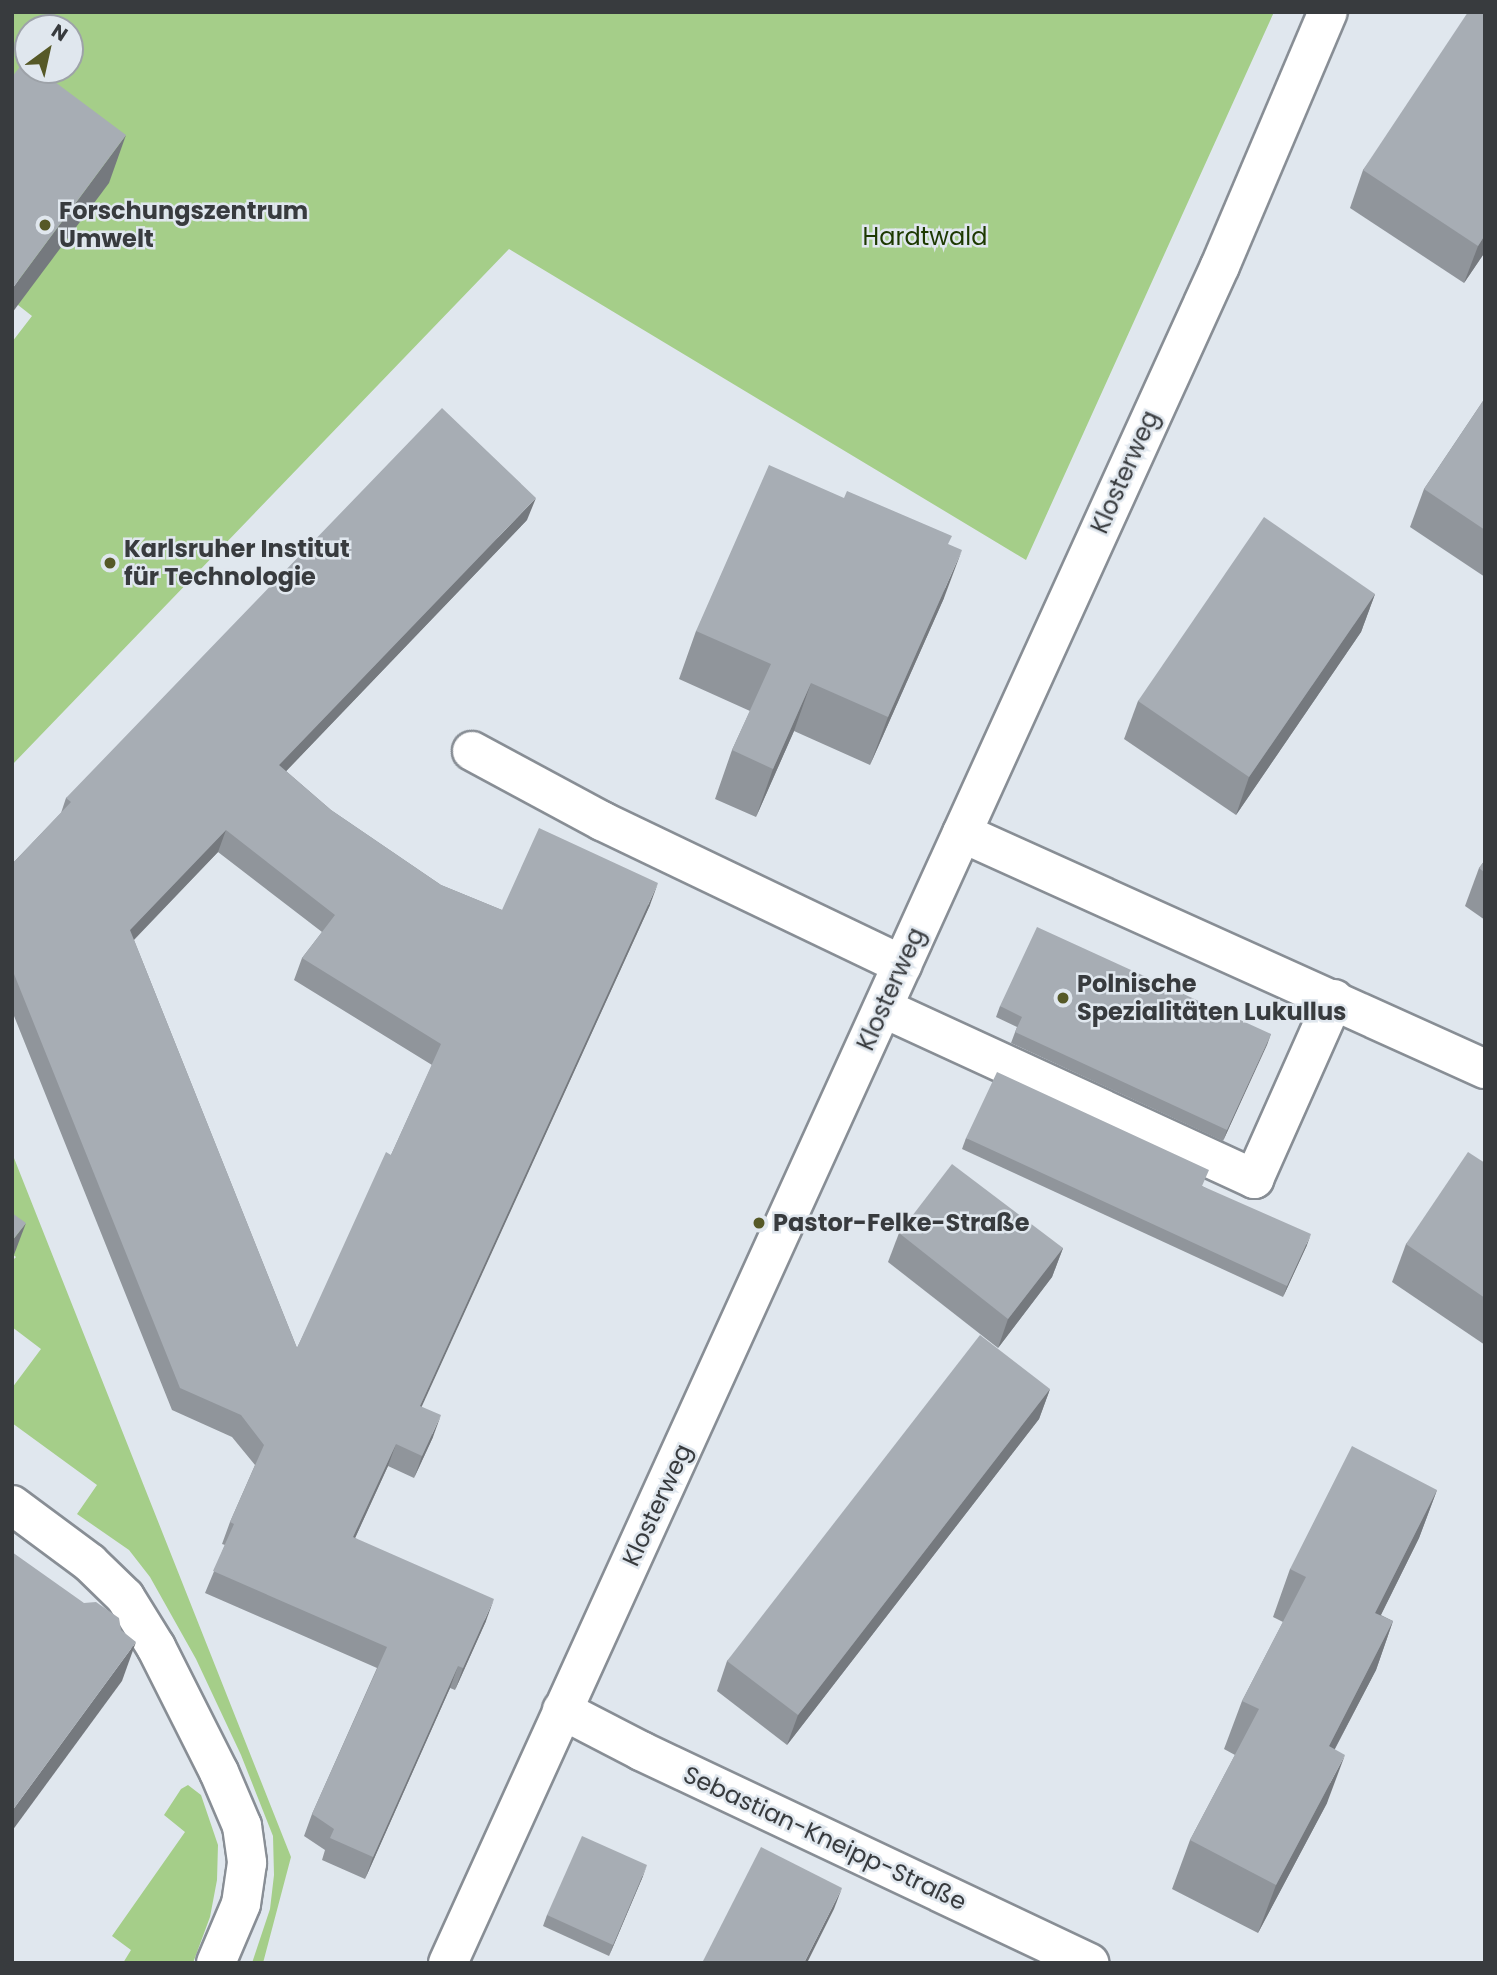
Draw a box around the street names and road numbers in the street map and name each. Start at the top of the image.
street label: Klosterweg [1085,406,1165,538]
street label: Klosterweg [851,923,931,1055]
street label: Klosterweg [616,1439,698,1571]
street label: Sebastian-Kneipp-Straße [679,1760,971,1916]

